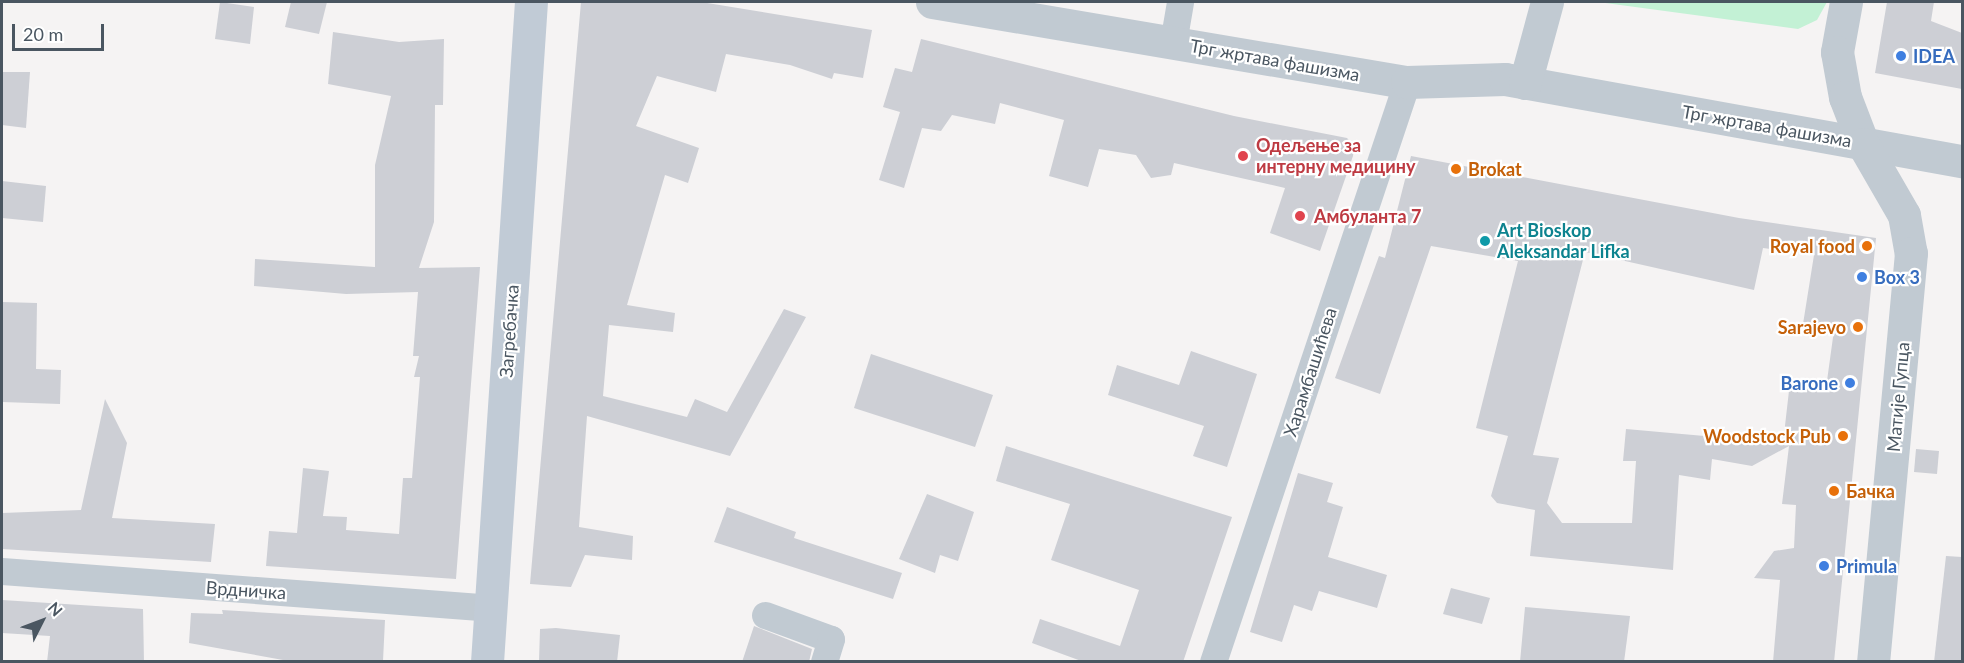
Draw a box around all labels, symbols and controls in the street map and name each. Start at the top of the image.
scale bar [15,12,106,50]
text: 20 m [23,23,63,45]
street label: Трг жртава фашизма [1189,34,1361,86]
place label: IDEA [1913,45,1955,67]
marker: IDEA [1894,49,1908,63]
street label: Трг жртава фашизма [1681,100,1853,152]
place label: Одељење за интерну медицину [1256,135,1415,178]
marker: Одељење за интерну медицину [1234,147,1252,165]
place label: Brokat [1468,158,1522,180]
marker: Brokat [1449,162,1463,176]
place label: Амбуланта 7 [1314,205,1421,227]
marker: Амбуланта 7 [1291,207,1309,225]
place label: Art Bioskop Aleksandar Lifka [1497,220,1630,262]
marker: Art Bioskop Aleksandar Lifka [1478,234,1492,248]
place label: Royal food [1770,235,1855,257]
marker: Royal food [1860,239,1874,253]
place label: Box 3 [1874,266,1920,288]
marker: Box 3 [1855,270,1869,284]
street label: Загребачка [495,284,523,378]
street label: Харамбашићева [1279,305,1341,439]
place label: Sarajevo [1778,316,1846,338]
marker: Sarajevo [1851,320,1865,334]
street label: Матије Гупца [1882,341,1914,453]
place label: Barone [1781,372,1838,394]
marker: Barone [1843,376,1857,390]
place label: Woodstock Pub [1703,425,1831,447]
marker: Woodstock Pub [1836,429,1850,443]
place label: Бачка [1846,480,1895,502]
marker: Бачка [1827,484,1841,498]
place label: Primula [1836,555,1897,577]
marker: Primula [1817,559,1831,573]
street label: Врдничка [205,576,287,604]
north arrow [12,591,72,651]
text: N [45,598,67,620]

